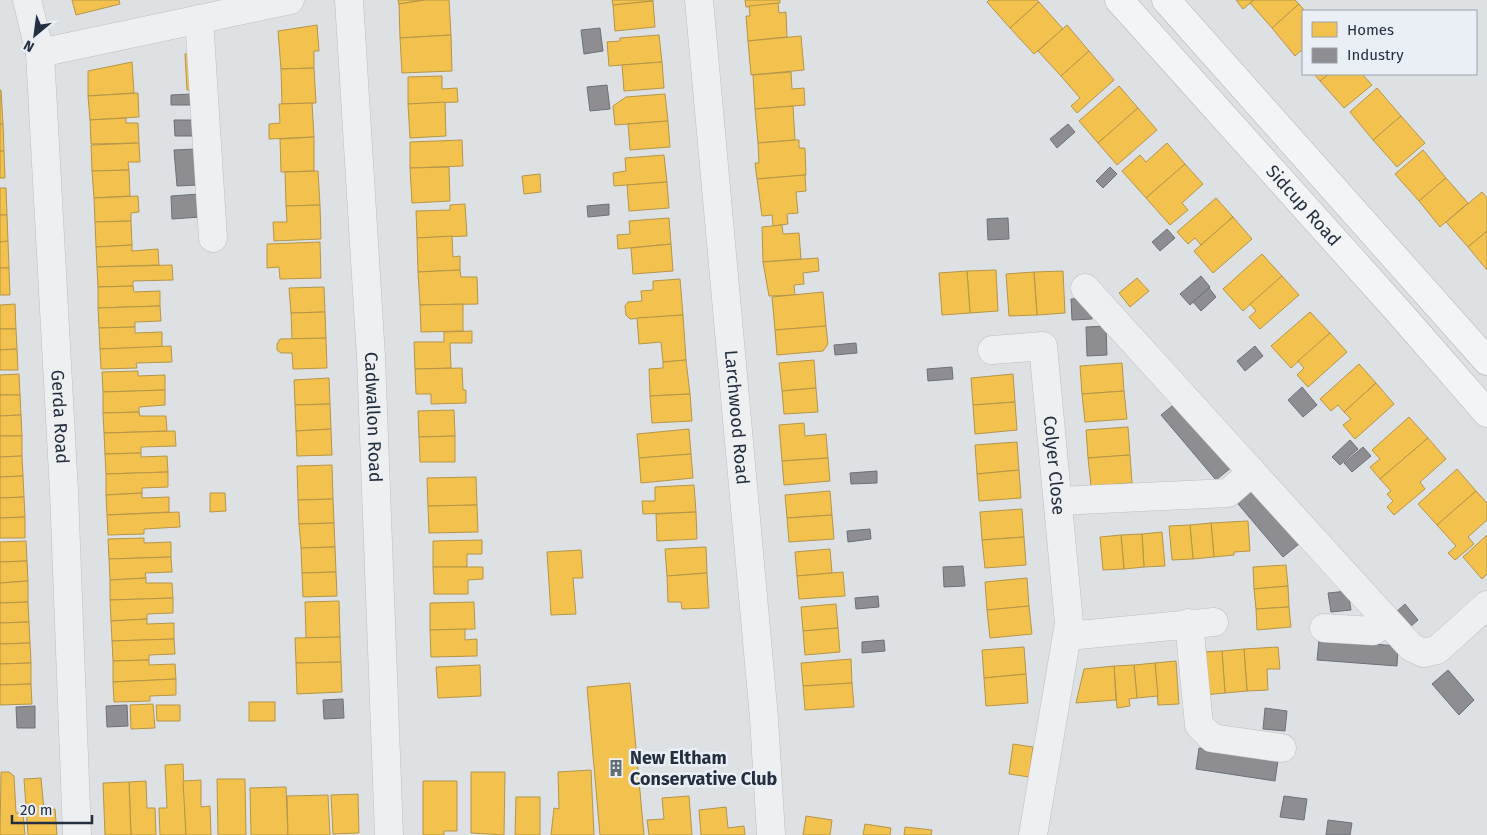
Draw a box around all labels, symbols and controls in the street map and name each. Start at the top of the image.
north arrow [10,10,60,60]
legend [1302,10,1477,75]
text: Homes [1347,21,1394,39]
text: N [21,36,37,56]
text: Industry [1347,46,1404,64]
street label: Sidcup Road [1261,160,1345,251]
street label: Larchwood Road [720,349,754,486]
street label: Cadwallon Road [360,351,387,483]
street label: Gerda Road [46,369,73,465]
street label: Colyer Close [1039,415,1070,516]
place label: New Eltham Conservative Club [630,747,778,790]
building icon: New Eltham Conservative Club [606,758,626,778]
scale bar [12,792,92,824]
text: 20 m [20,801,53,819]

